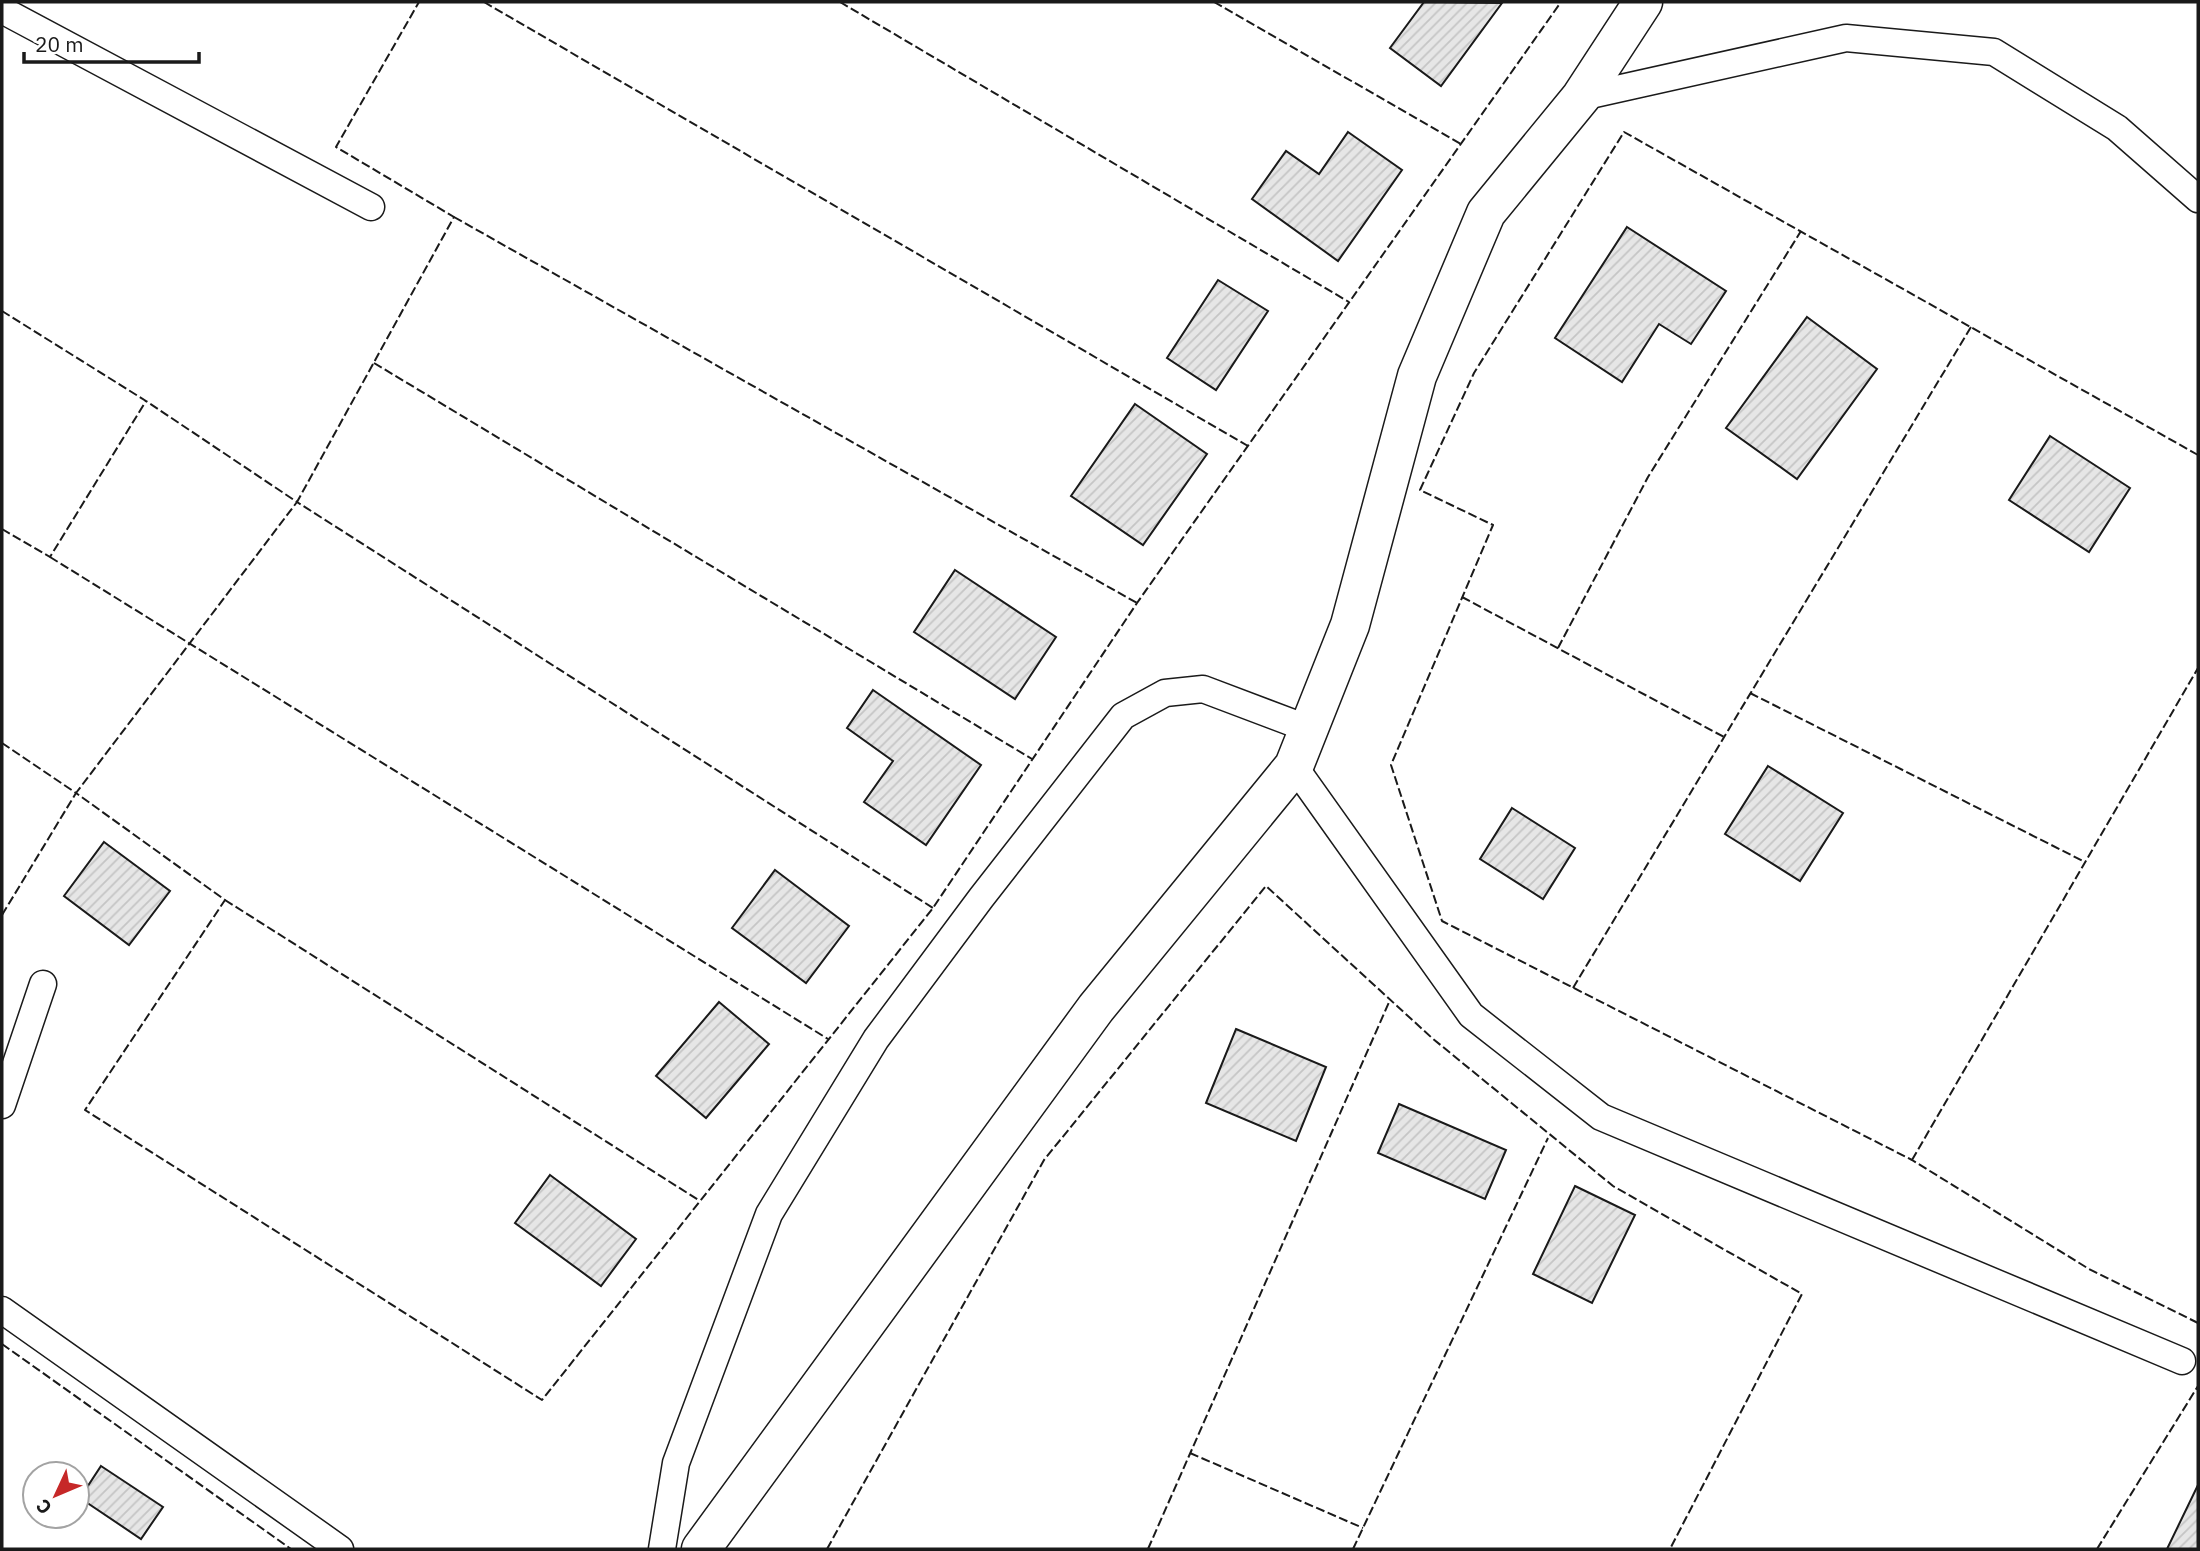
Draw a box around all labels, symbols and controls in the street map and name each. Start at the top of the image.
scale bar [24,21,200,65]
text: 20 m [35,30,84,58]
north arrow [21,1460,91,1530]
text: С [31,1494,57,1520]

